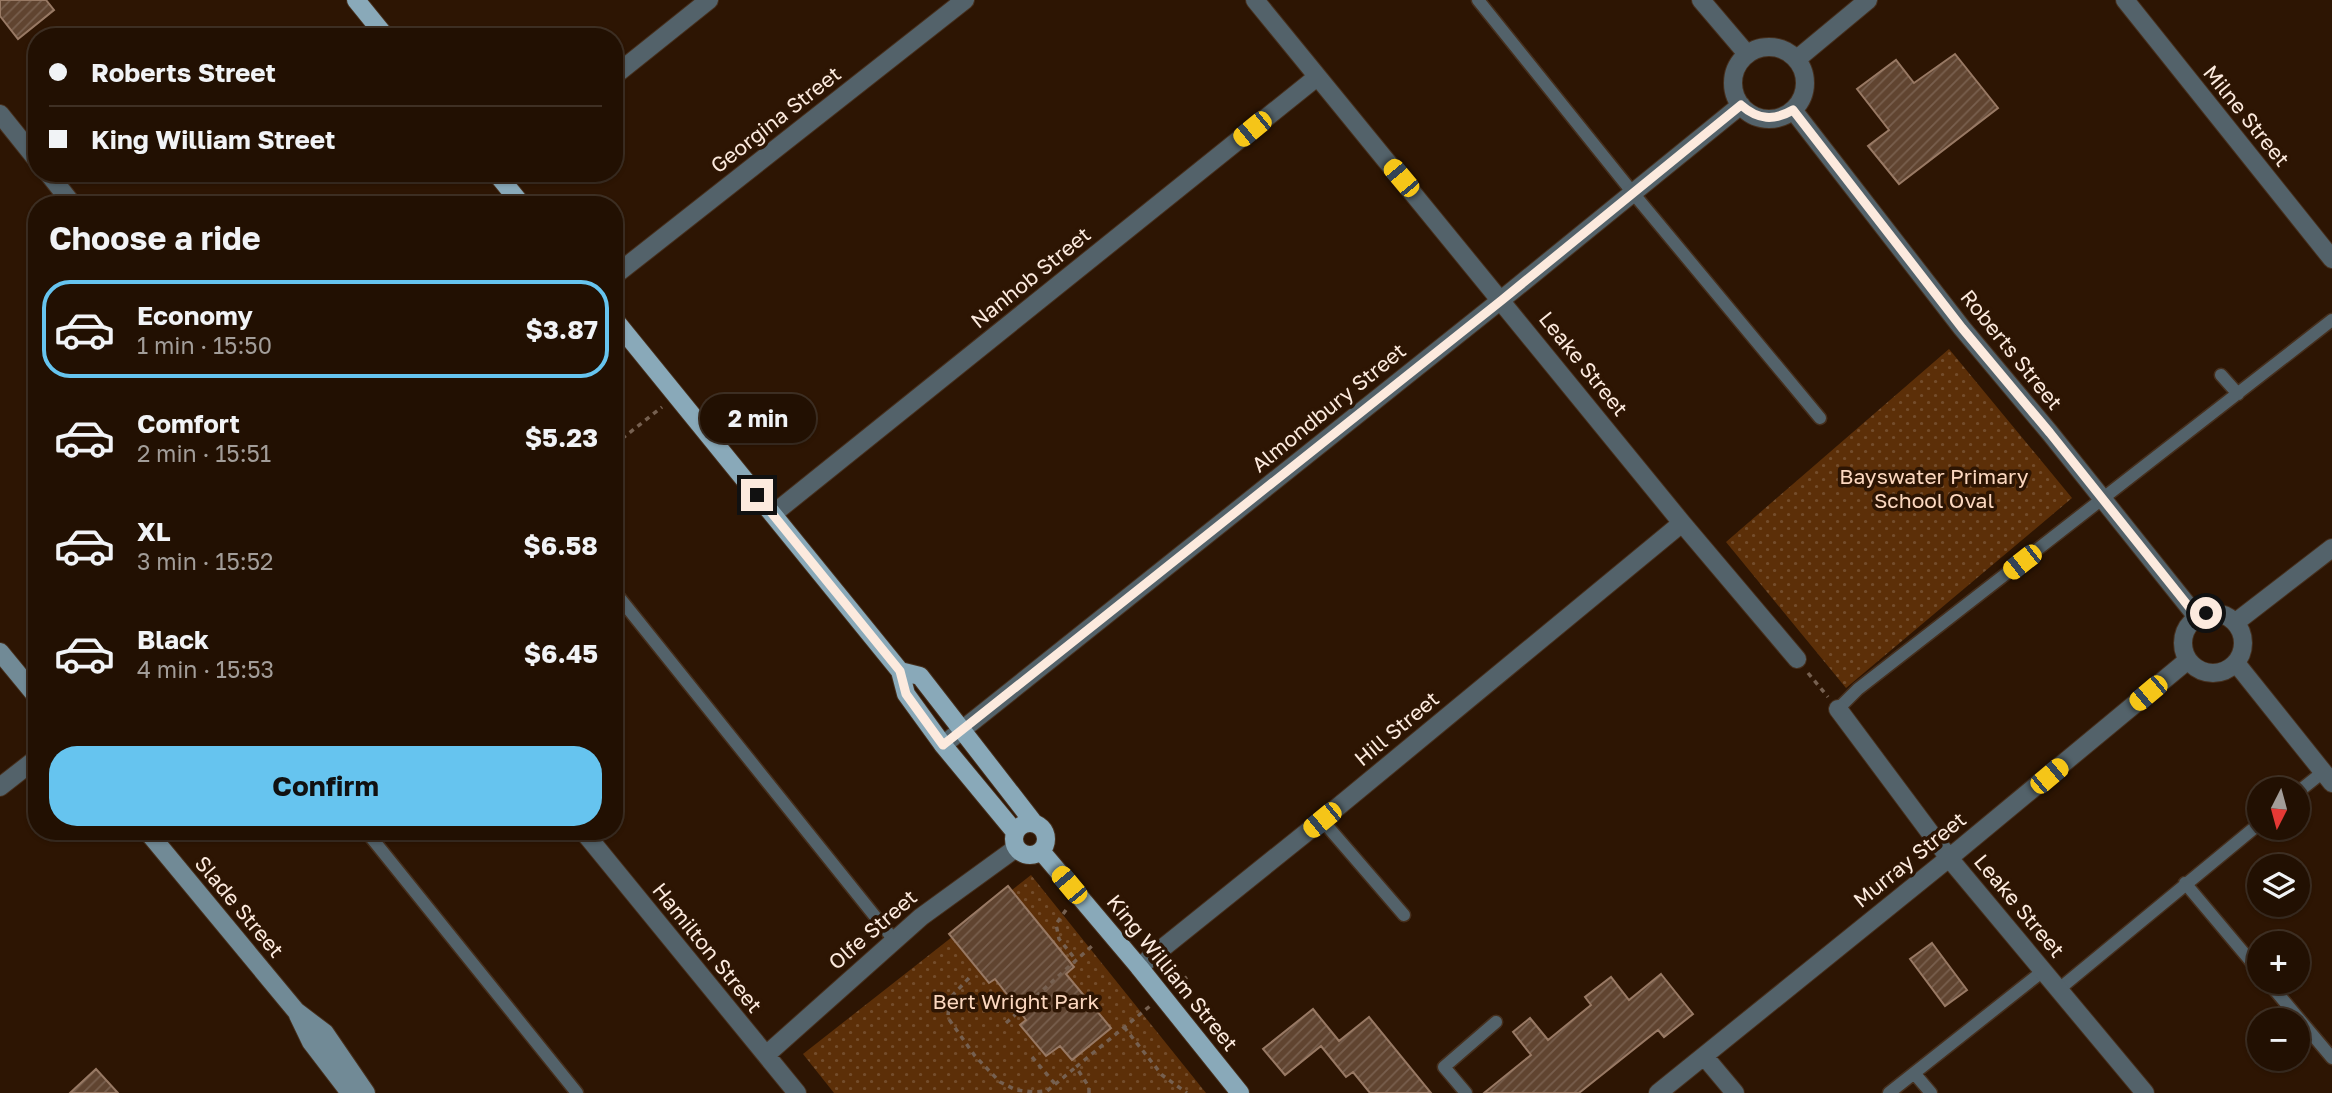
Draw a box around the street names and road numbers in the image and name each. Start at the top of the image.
street label: Milne Street [2198,59,2296,171]
street label: Georgina Street [705,60,846,178]
street label: Nanhob Street [965,221,1096,333]
street label: Roberts Street [1955,284,2068,415]
street label: Leake Street [1534,306,1634,421]
street label: Almondbury Street [1246,337,1411,477]
street label: Hill Street [1349,685,1444,771]
street label: Murray Street [1848,806,1971,913]
street label: Leake Street [1969,848,2070,962]
street label: Slade Street [190,850,290,962]
street label: Hamilton Street [647,877,768,1018]
street label: Olfe Street [823,884,922,975]
street label: King William Street [1102,889,1244,1056]

